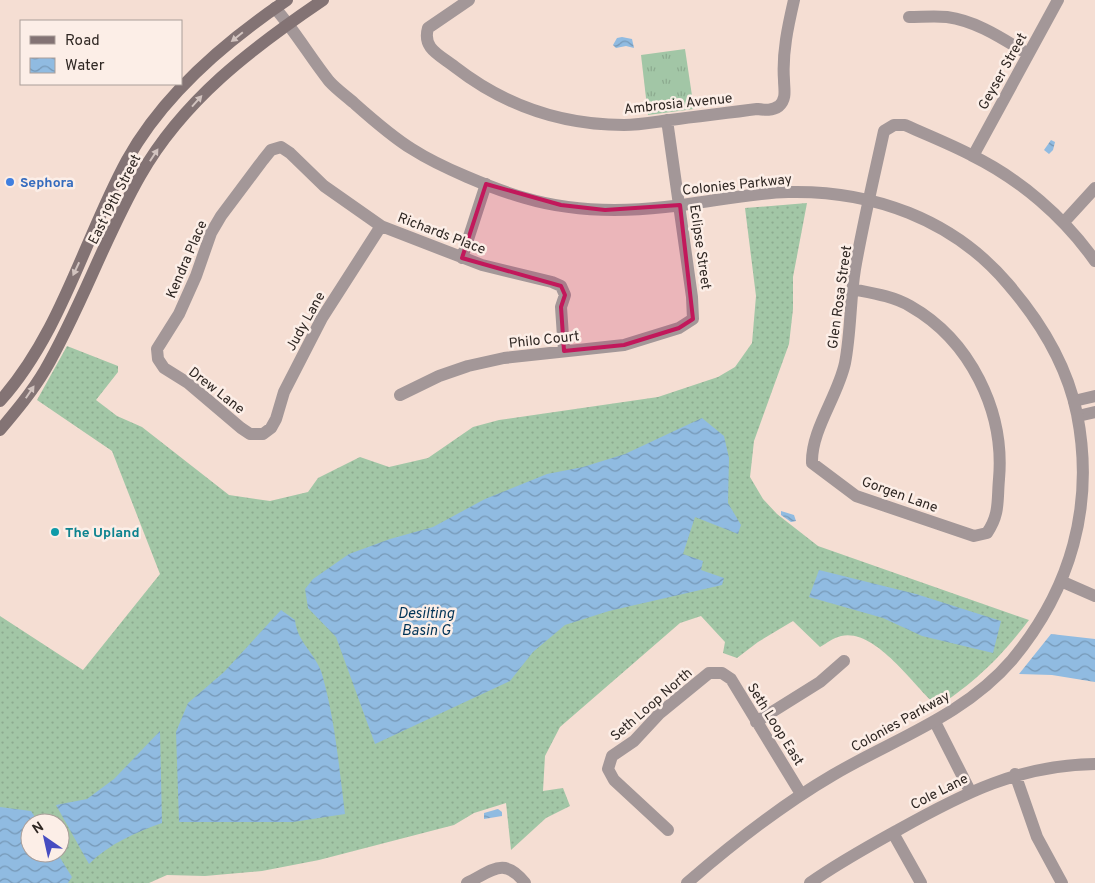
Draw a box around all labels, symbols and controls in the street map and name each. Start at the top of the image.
legend [20,20,182,85]
street label: Geyser Street [975,30,1031,113]
text: Road [65,32,100,51]
one-way arrow [230,32,243,43]
text: Water [65,57,105,76]
street label: Ambrosia Avenue [623,90,733,119]
one-way arrow [192,94,203,107]
one-way arrow [149,149,158,162]
street label: East 19th Street [85,152,145,248]
street label: Colonies Parkway [681,171,793,200]
place label: Sephora [20,175,74,192]
marker: Sephora [4,176,16,188]
street label: Eclipse Street [685,204,714,291]
street label: Richards Place [395,210,488,259]
street label: Kendra Place [163,218,211,301]
street label: Glen Rosa Street [825,244,856,350]
one-way arrow [72,262,80,276]
street label: Judy Lane [283,289,330,354]
street label: Philo Court [508,328,580,353]
street label: Drew Lane [185,364,247,418]
one-way arrow [25,385,35,399]
street label: Gorgen Lane [859,474,940,517]
place label: The Upland [65,525,140,542]
marker: The Upland [49,526,61,538]
water label: Desilting Basin G [398,605,455,641]
street label: Seth Loop North [608,665,696,745]
street label: Seth Loop East [743,680,807,769]
street label: Colonies Parkway [848,688,953,756]
street label: Cole Lane [908,771,971,814]
north arrow [20,813,70,863]
text: N [30,819,47,838]

